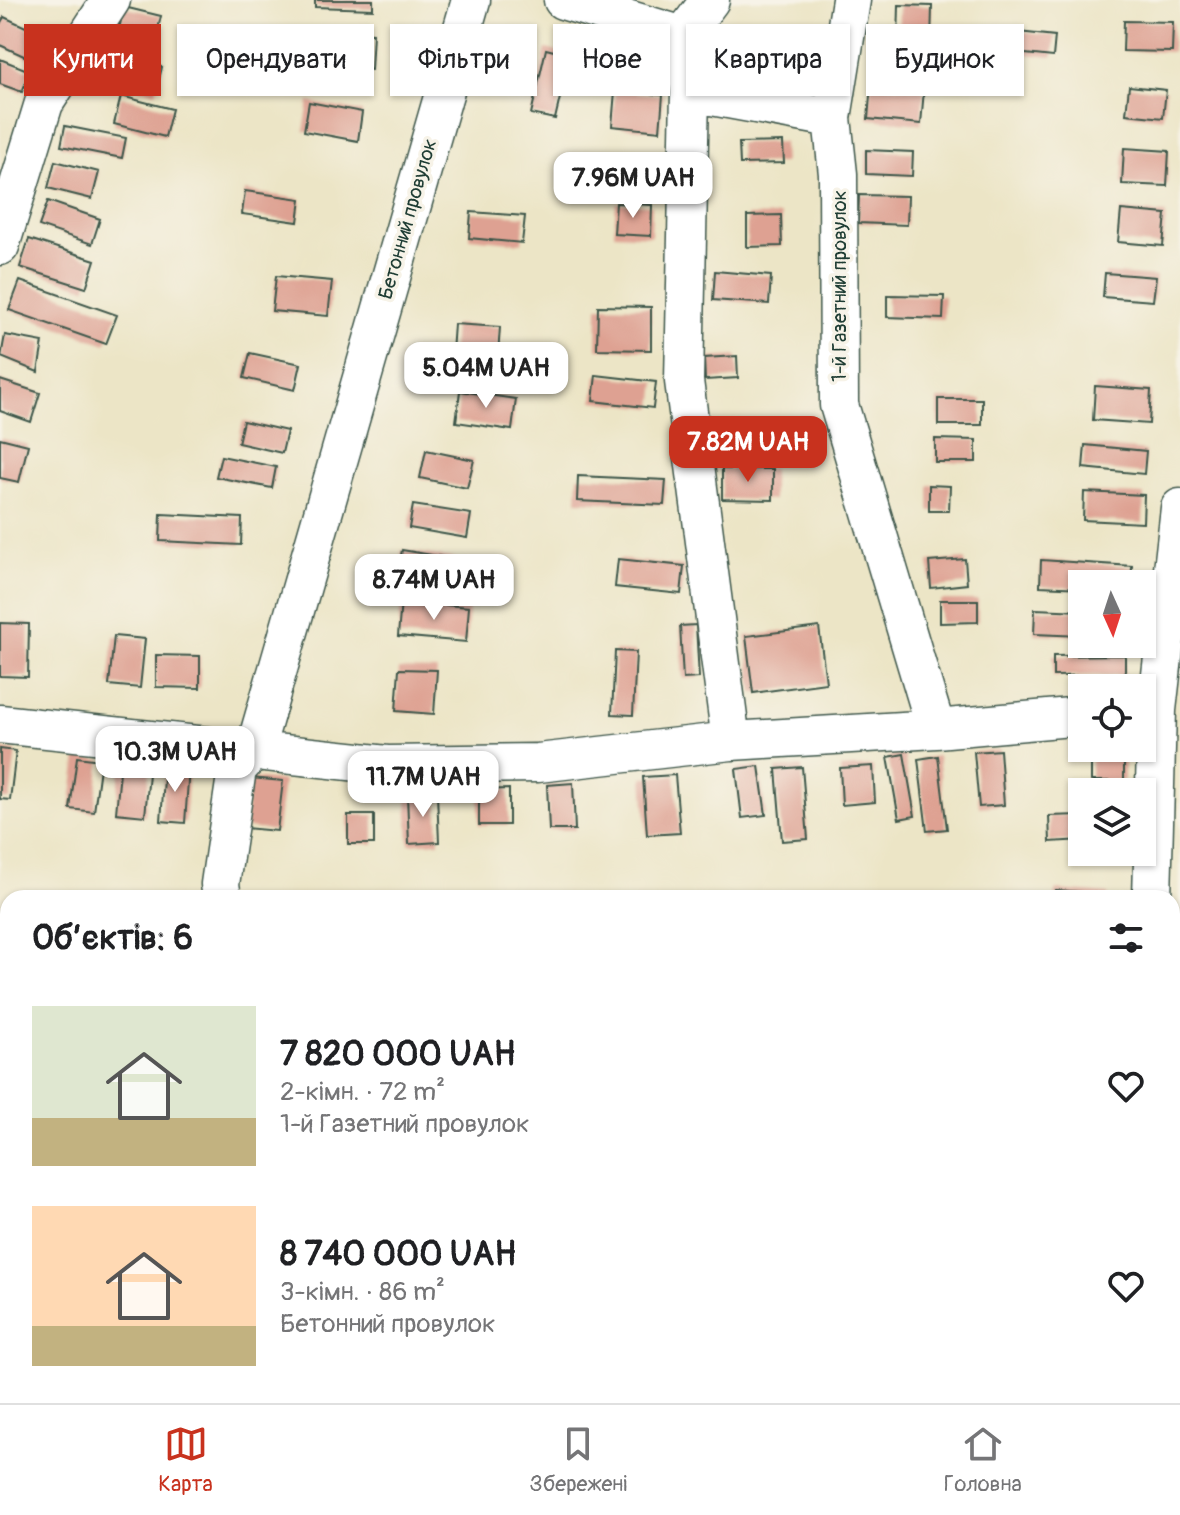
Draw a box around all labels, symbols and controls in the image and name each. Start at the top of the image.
chip: Купити [24,24,161,96]
chip: Орендувати [177,24,374,96]
chip: Фільтри [390,24,537,96]
chip: Нове [553,24,670,96]
chip: Квартира [686,24,850,96]
chip: Будинок [866,24,1024,96]
street label: Бетонний провулок [373,136,442,302]
pin: 7.96M UAH [541,152,725,220]
text: 7.96M UAH [572,162,694,194]
street label: 1-й Газетний провулок [827,190,852,382]
pin: 5.04M UAH [394,342,578,410]
text: 5.04M UAH [422,352,550,384]
pin: 7.82M UAH [656,416,840,484]
text: 7.82M UAH [687,426,809,458]
pin: 8.74M UAH [342,554,526,622]
text: 8.74M UAH [373,564,495,596]
north arrow [1068,570,1156,658]
map controls [1068,570,1156,866]
button: locate [1068,674,1156,762]
pin: 10.3M UAH [83,726,267,794]
text: 10.3M UAH [113,736,237,768]
pin: 11.7M UAH [331,751,515,819]
text: 11.7M UAH [366,761,480,793]
button: layers [1068,778,1156,866]
icon: filters [1104,916,1148,960]
text: Об’єктів: 6 [32,917,193,960]
text: 7 820 000 UAH [280,1033,515,1076]
icon: home [96,1038,192,1134]
icon: heart [1104,1064,1148,1108]
text: 2-кімн. · 72 m² [280,1076,445,1108]
text: 1-й Газетний провулок [280,1108,529,1140]
text: 8 740 000 UAH [280,1233,516,1276]
icon: home [96,1238,192,1334]
icon: heart [1104,1264,1148,1308]
text: 3-кімн. · 86 m² [280,1276,445,1308]
text: Бетонний провулок [280,1308,495,1340]
tab: Карта [158,1422,213,1498]
tab: Збережені [529,1422,627,1498]
tab: Головна [944,1422,1022,1498]

